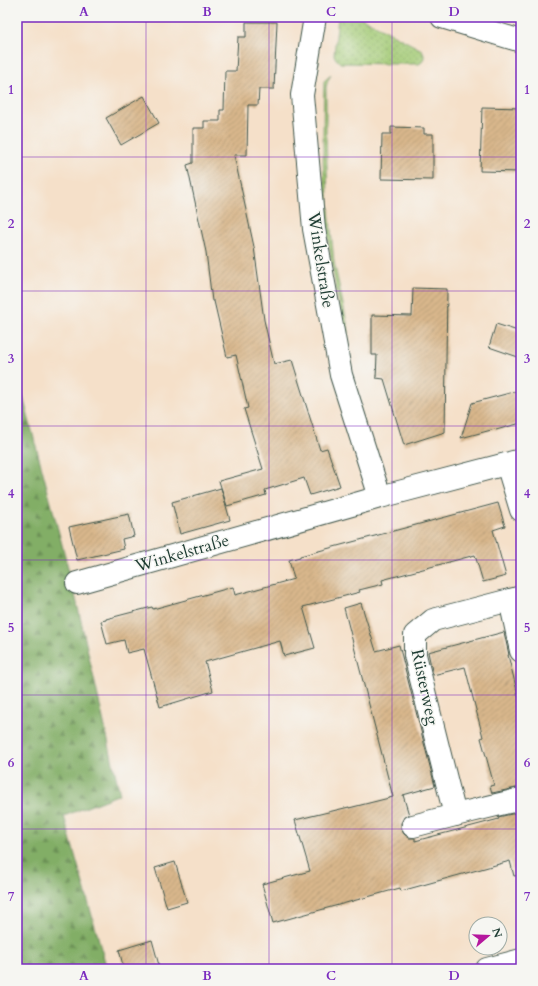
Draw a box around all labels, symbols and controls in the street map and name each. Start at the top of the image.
text: A [79,3,89,21]
text: B [202,3,212,21]
text: C [326,3,336,21]
text: D [448,3,460,21]
text: 1 [8,81,14,99]
text: 1 [524,81,530,99]
street label: Winkelstraße [302,209,340,310]
text: 2 [8,215,15,233]
text: 2 [524,215,531,233]
text: 3 [8,350,15,368]
text: 3 [524,350,531,368]
text: 4 [8,485,15,503]
text: 4 [524,485,531,503]
street label: Winkelstraße [131,529,232,578]
text: 5 [8,619,14,637]
text: 5 [524,619,530,637]
street label: Rüsterweg [406,647,444,727]
text: 6 [8,754,15,772]
text: 6 [524,754,531,772]
text: 7 [8,888,15,906]
text: 7 [524,888,531,906]
north arrow [468,916,508,956]
text: N [488,926,506,940]
text: A [79,967,89,985]
text: B [202,967,212,985]
text: C [326,967,336,985]
text: D [448,967,460,985]

